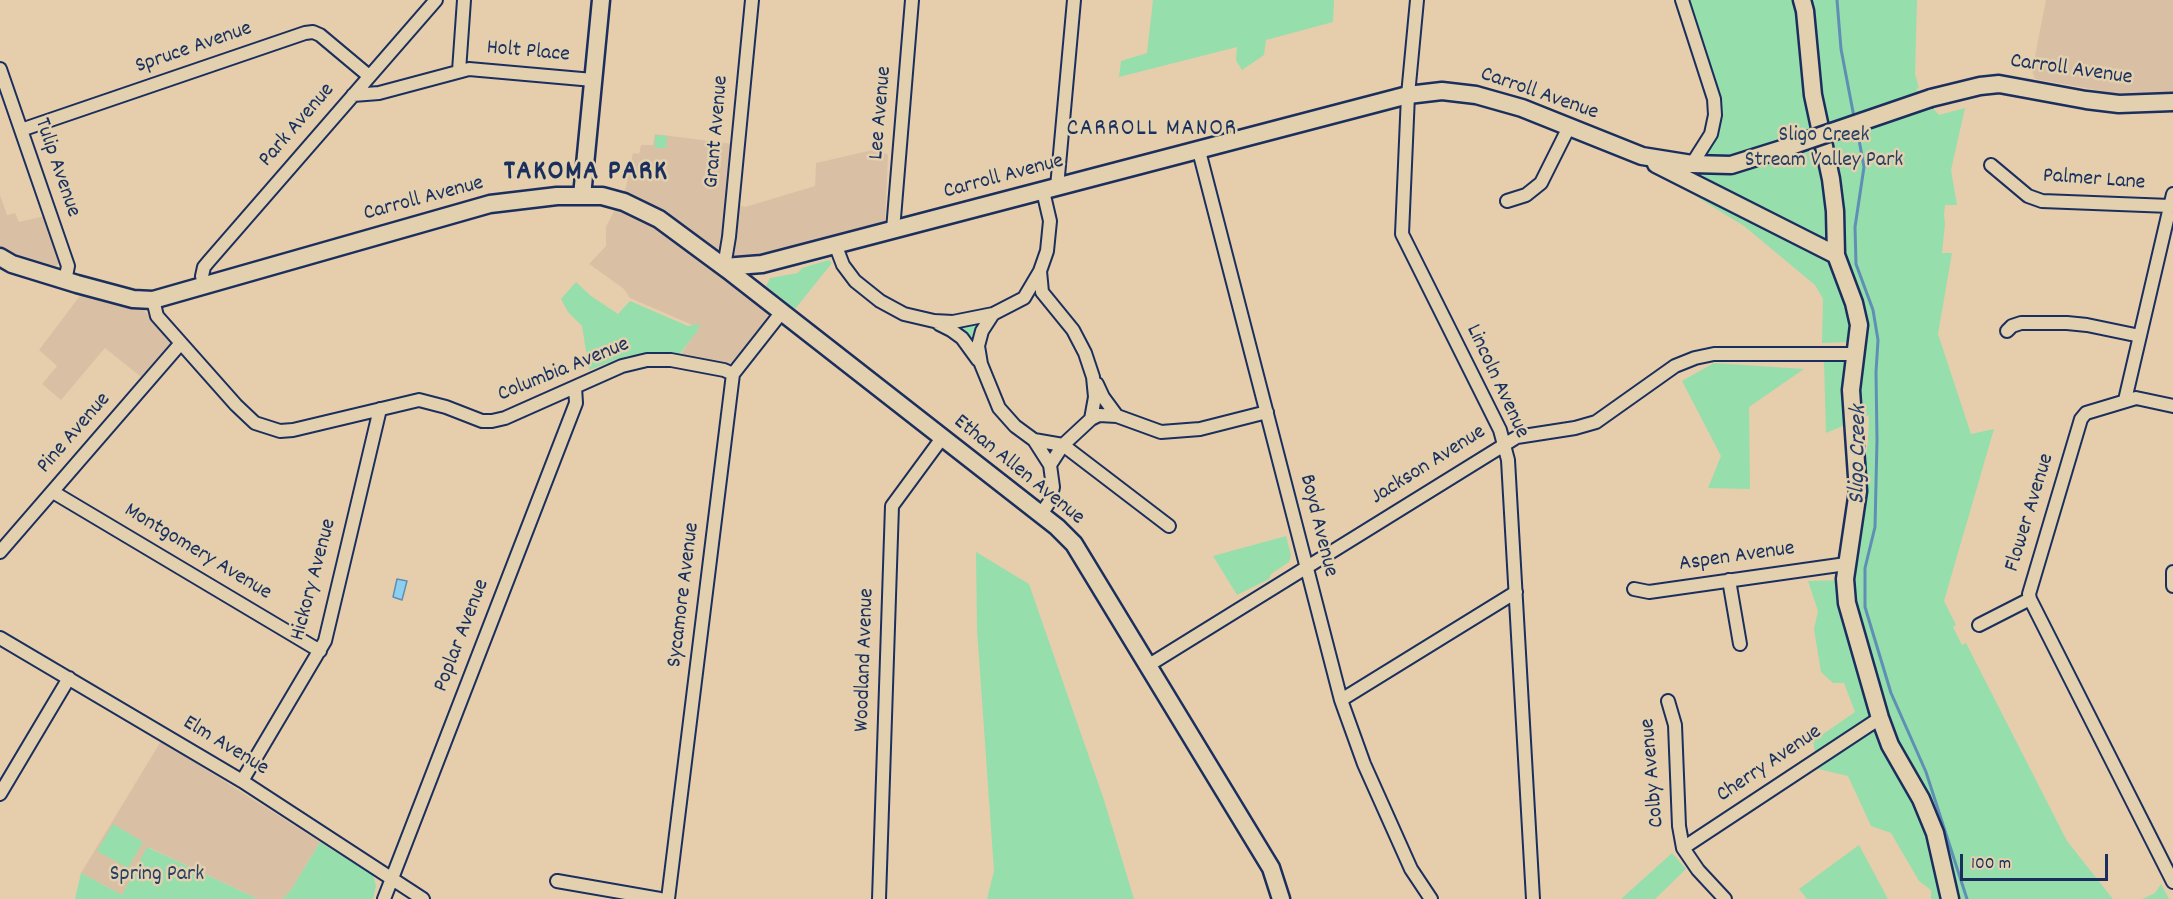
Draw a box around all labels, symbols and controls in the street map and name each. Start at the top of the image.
street label: Spruce Avenue [132,17,256,81]
street label: Holt Place [485,36,571,70]
street label: Carroll Avenue [2008,49,2134,93]
street label: Carroll Avenue [1477,62,1601,128]
street label: Lee Avenue [865,65,899,161]
street label: Grant Avenue [700,75,736,189]
street label: Park Avenue [254,79,342,173]
street label: Tulip Avenue [27,115,85,221]
district label: CARROLL MANOR [1066,117,1238,145]
park label: Sligo Creek Stream Valley Park [1745,124,1903,176]
street label: Carroll Avenue [941,149,1067,207]
district label: TAKOMA PARK [504,157,668,191]
street label: Palmer Lane [2042,164,2146,198]
street label: Carroll Avenue [361,171,487,229]
street label: Lincoln Avenue [1458,321,1534,443]
street label: Columbia Avenue [494,333,634,409]
street label: Pine Avenue [33,388,117,480]
water label: Sligo Creek [1845,405,1875,505]
street label: Ethan Allen Avenue [947,410,1089,532]
street label: Jackson Avenue [1367,420,1491,512]
street label: Flower Avenue [2001,451,2061,575]
street label: Boyd Avenue [1292,472,1342,580]
street label: Montgomery Avenue [118,499,276,607]
street label: Hickory Avenue [286,516,344,644]
street label: Sycamore Avenue [663,521,707,669]
street label: Aspen Avenue [1677,537,1797,579]
street label: Poplar Avenue [429,576,497,696]
street label: Woodland Avenue [850,588,882,732]
street label: Elm Avenue [177,711,273,783]
street label: Colby Avenue [1636,717,1672,829]
street label: Cherry Avenue [1712,720,1828,810]
scale bar [1963,842,2112,880]
text: 100 m [1971,852,2011,877]
park label: Spring Park [110,863,204,889]

